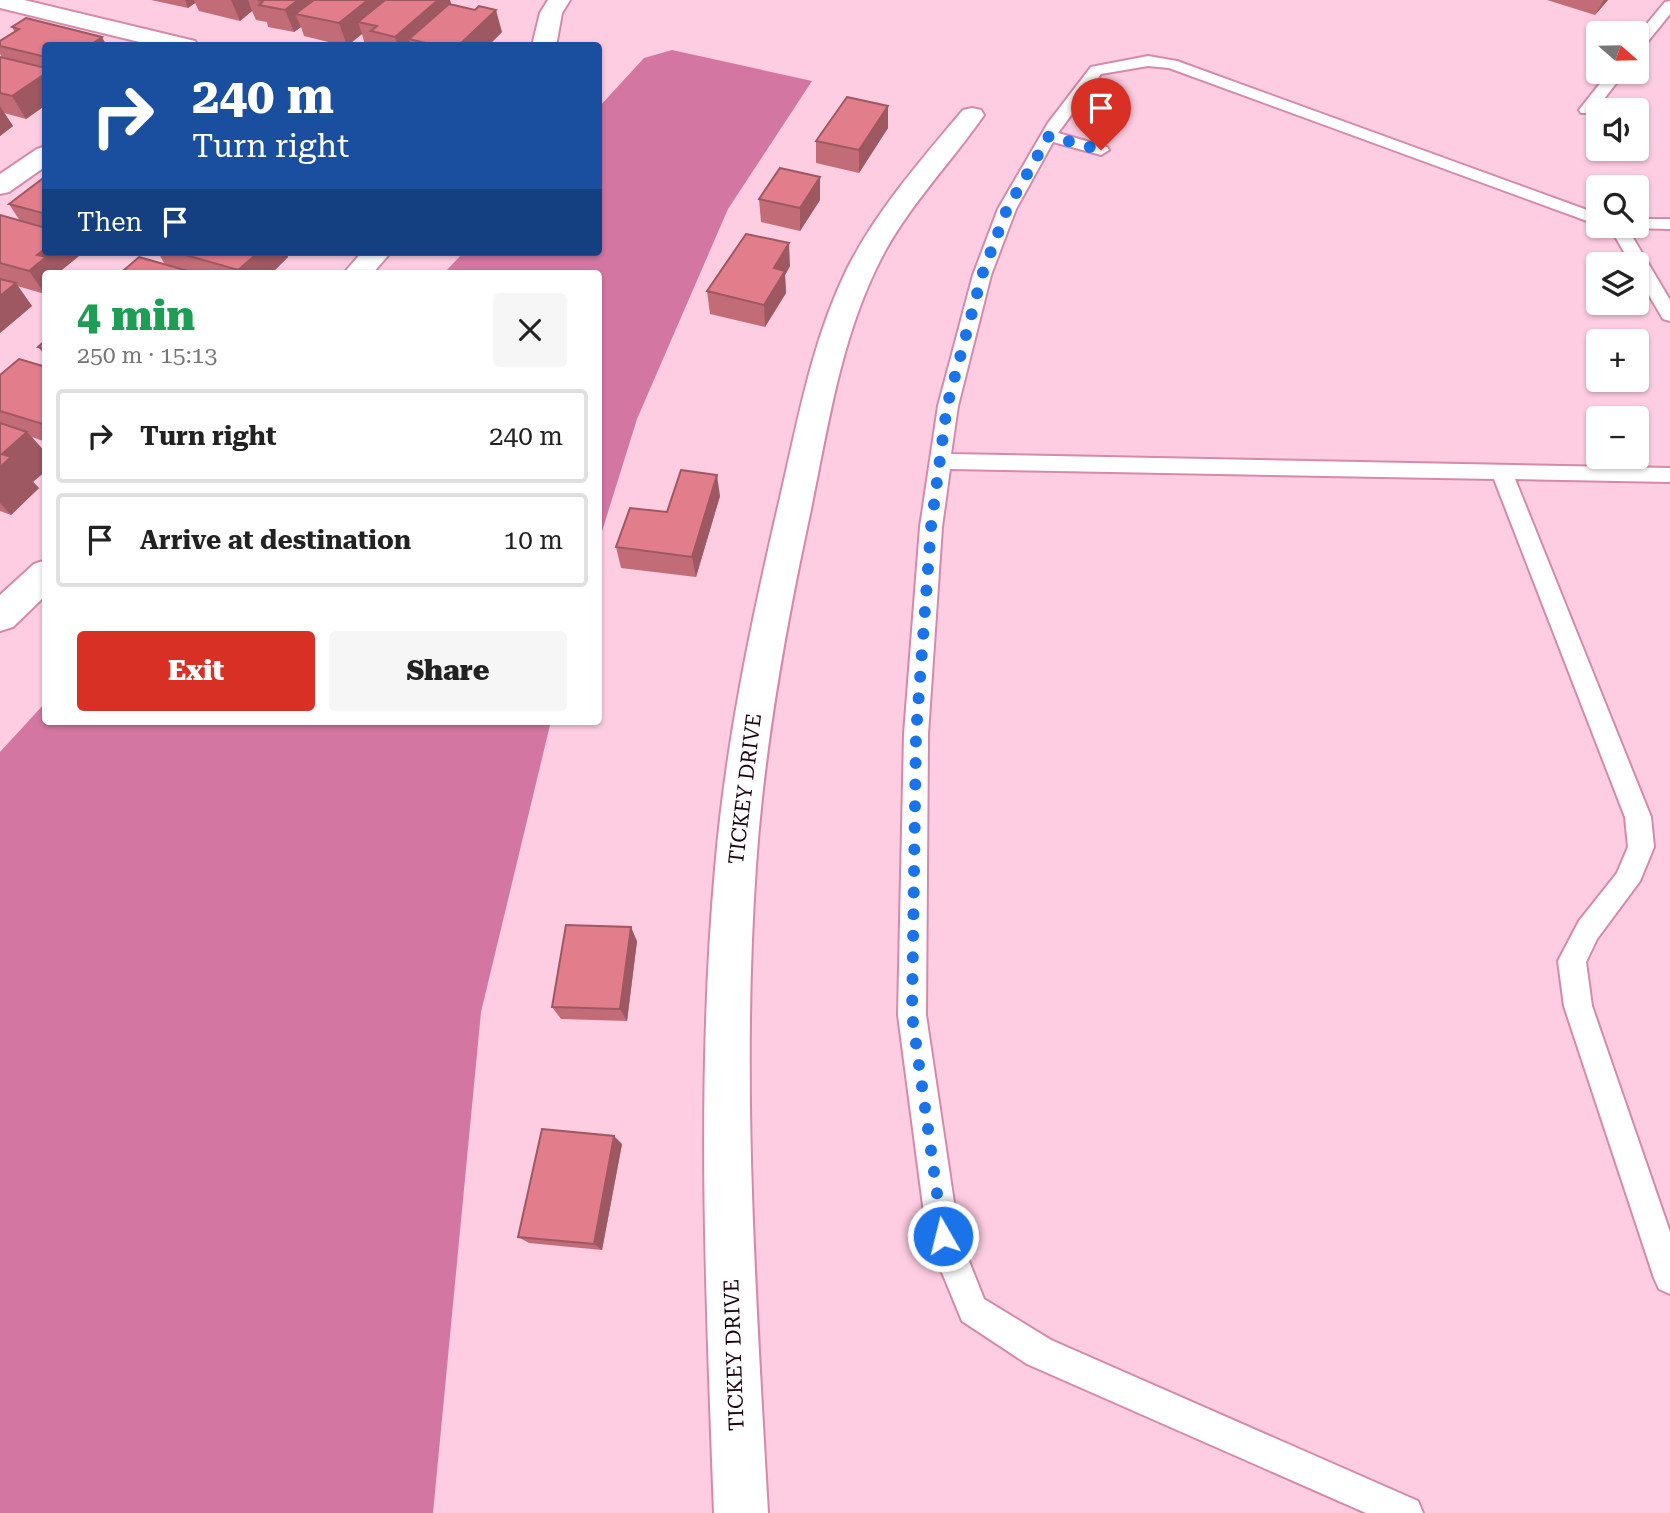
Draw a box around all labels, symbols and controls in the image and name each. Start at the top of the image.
north arrow [1586,21,1648,84]
map controls [1586,21,1649,469]
text: 240 m [192,68,334,125]
icon: right [77,70,168,161]
pin [1071,78,1131,150]
icon: arrive [1082,89,1120,127]
button: sound [1586,98,1649,161]
text: Turn right [192,127,349,165]
button: search [1586,175,1649,238]
icon: arrive [156,203,194,241]
text: Then [77,207,142,237]
button: layers [1586,252,1649,315]
text: 4 min [77,291,195,340]
button: close [493,293,567,367]
button: + [1586,329,1649,392]
text: 250 m · 15:13 [77,342,217,369]
button: − [1586,406,1649,469]
icon: right [81,417,119,455]
text: Turn right [140,421,276,451]
text: 240 m [489,421,563,451]
icon: arrive [81,521,119,559]
text: Arrive at destination [140,525,411,555]
text: 10 m [504,525,563,555]
button: Exit [77,631,315,711]
button: Share [329,631,567,711]
street label: TICKEY DRIVE [724,712,766,866]
position arrow [906,1199,980,1273]
street label: TICKEY DRIVE [719,1279,749,1431]

